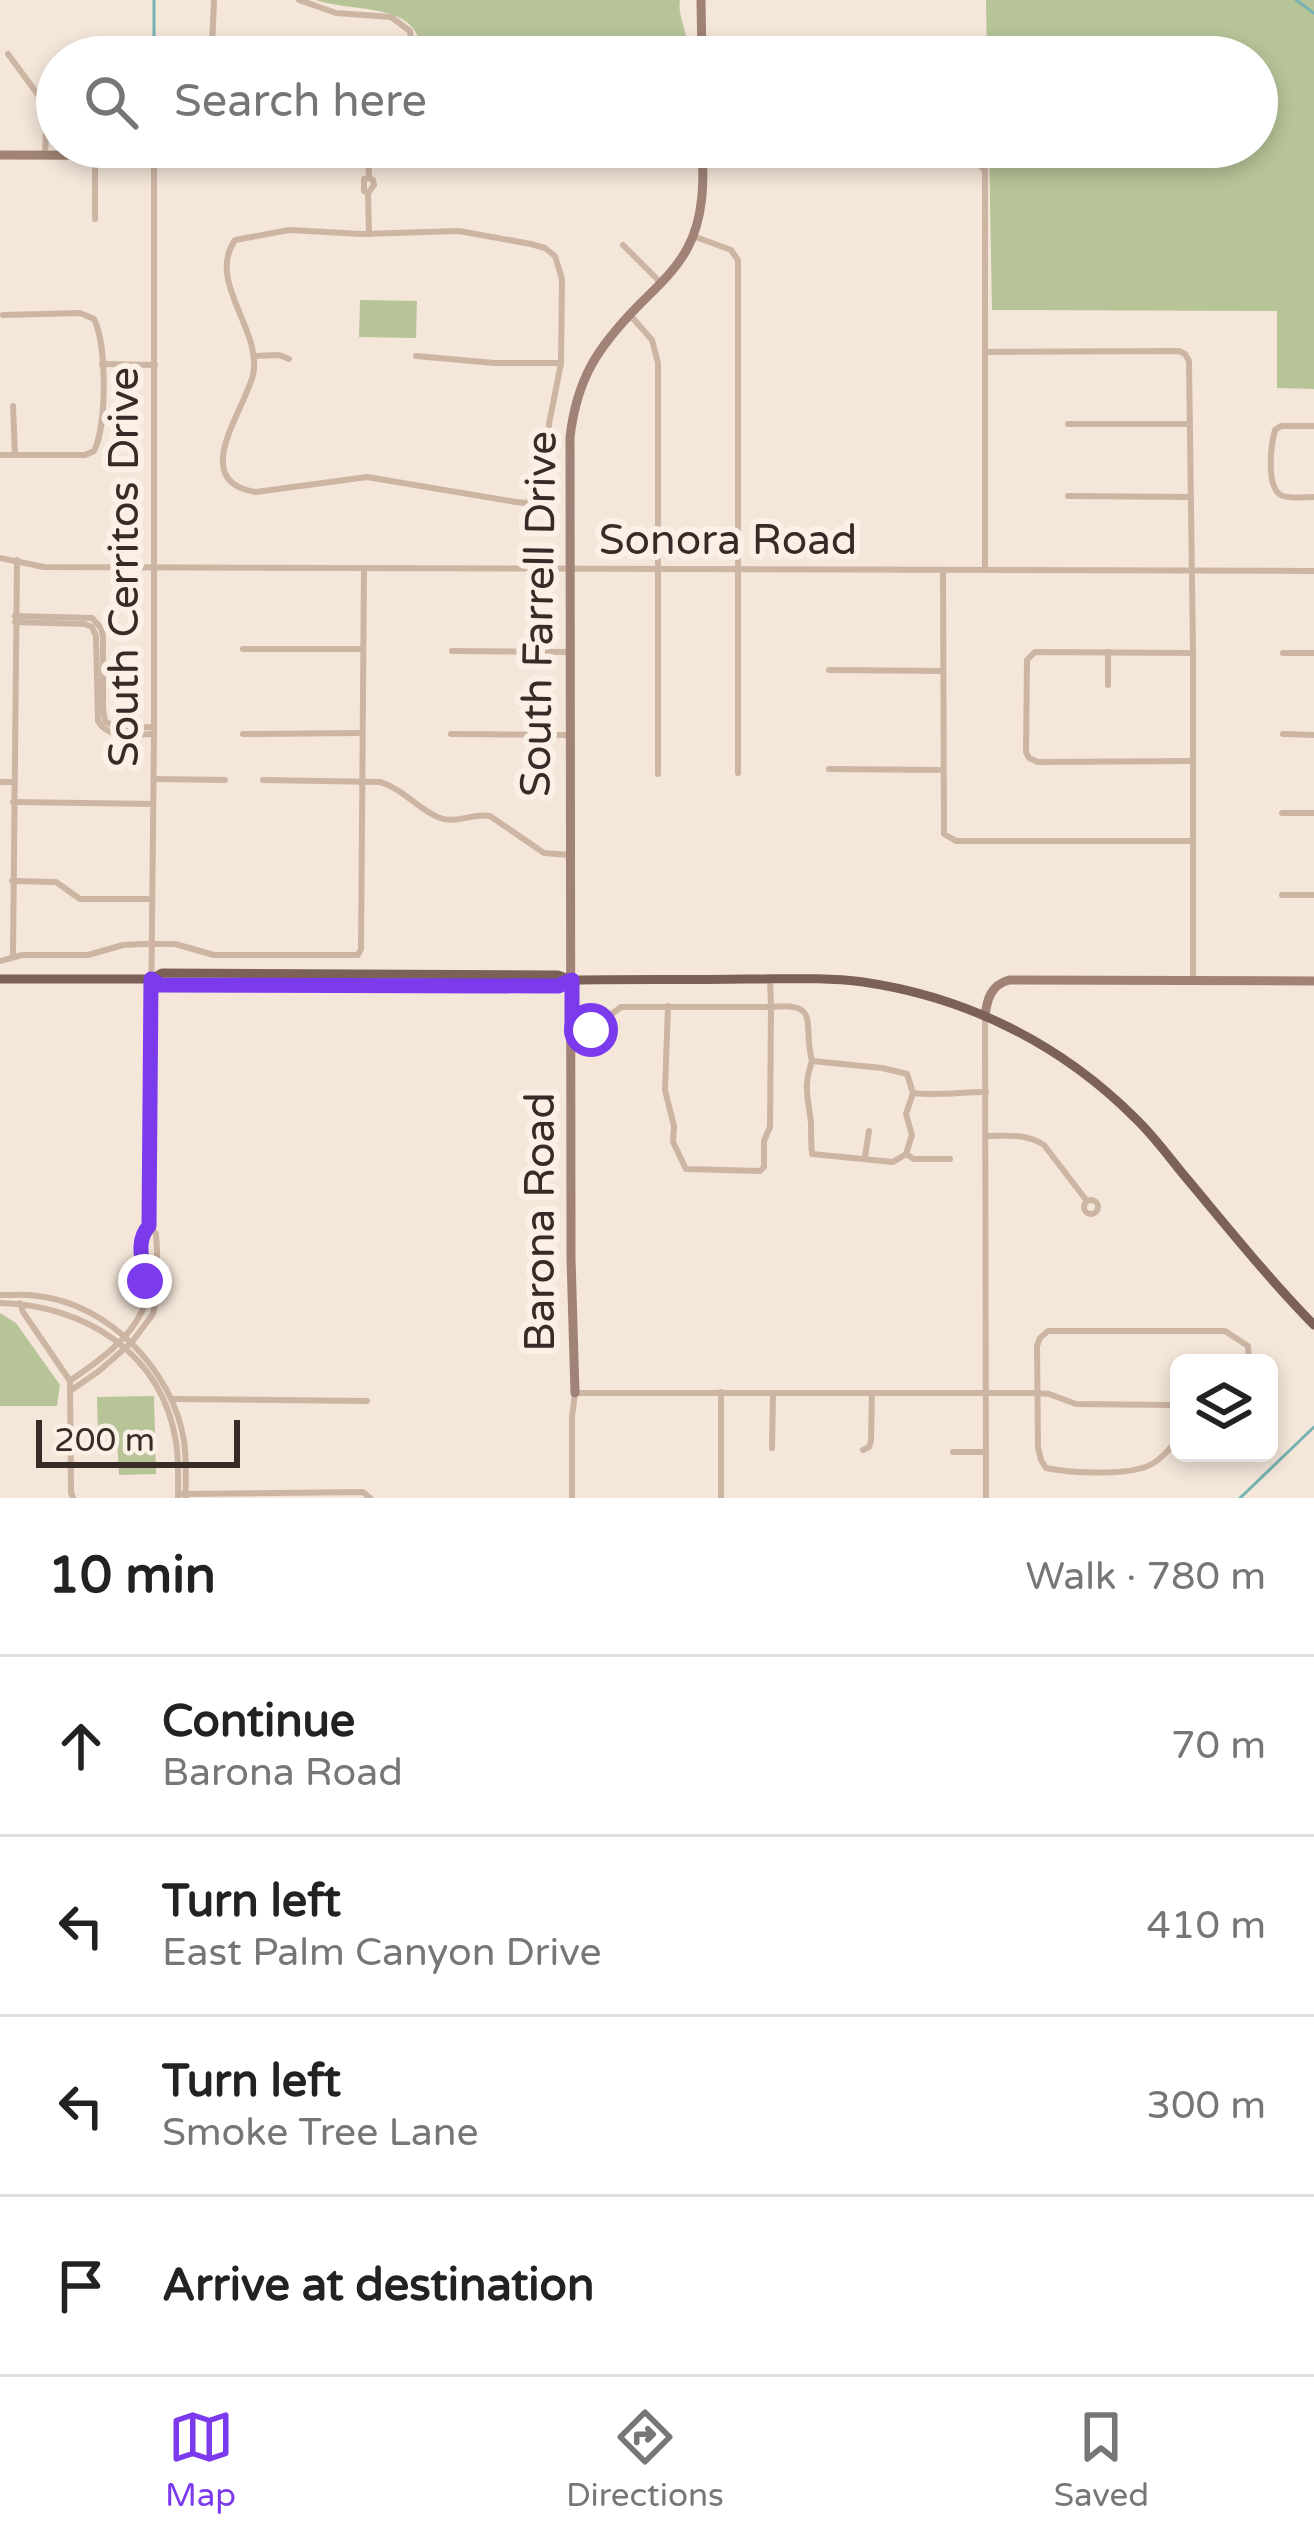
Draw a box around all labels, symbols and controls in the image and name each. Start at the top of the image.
search box [36,36,1278,168]
icon: search [78,69,144,135]
text: Search here [174,75,427,129]
street label: South Cerritos Drive [99,367,150,767]
street label: South Farrell Drive [510,431,568,797]
street label: Sonora Road [599,515,857,566]
route start [564,1003,618,1057]
street label: Barona Road [515,1092,566,1352]
route end [118,1254,172,1308]
map controls [1170,1354,1278,1462]
button: layers [1170,1354,1278,1462]
scale bar [36,1414,240,1467]
text: 200 m [54,1421,155,1460]
text: 10 min [48,1545,216,1607]
text: Walk · 780 m [1025,1553,1266,1600]
text: Continue [162,1695,355,1749]
icon: ahead [48,1713,114,1779]
text: 70 m [1171,1722,1266,1769]
text: Barona Road [162,1749,403,1796]
text: Turn left [162,1875,341,1929]
icon: left [48,1893,114,1959]
text: 410 m [1147,1902,1266,1949]
text: East Palm Canyon Drive [162,1929,602,1976]
text: Turn left [162,2055,341,2109]
icon: left [48,2073,114,2139]
text: 300 m [1147,2082,1266,2129]
text: Smoke Tree Lane [162,2109,479,2156]
icon: arrive [48,2253,114,2319]
text: Arrive at destination [162,2259,594,2313]
tab: Map [165,2404,236,2515]
tab: Directions [566,2404,724,2515]
tab: Saved [1054,2404,1149,2515]

